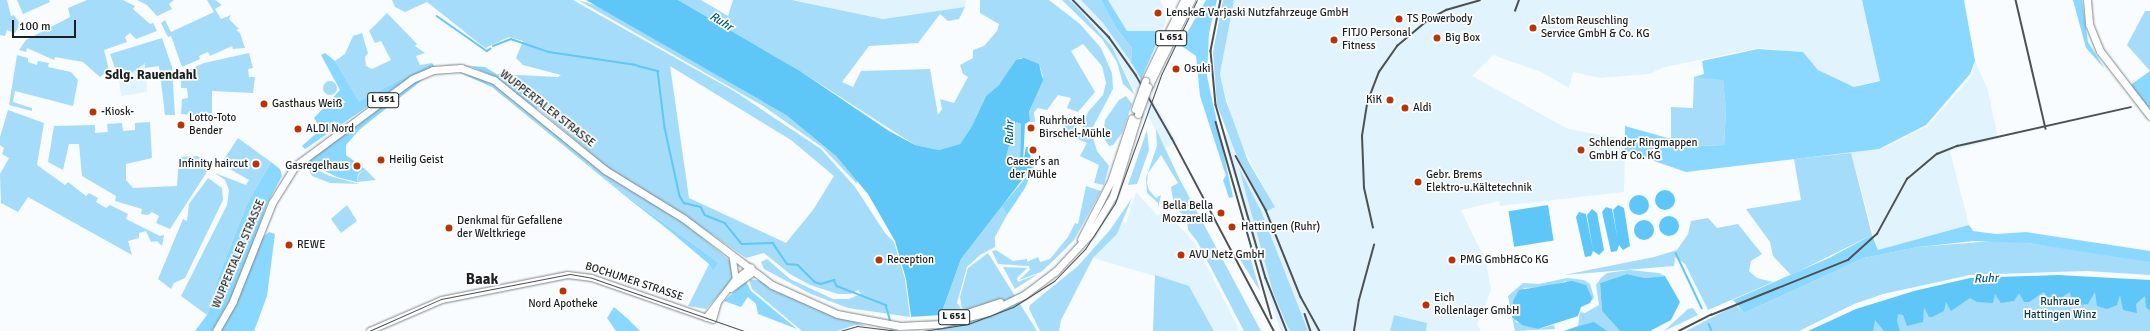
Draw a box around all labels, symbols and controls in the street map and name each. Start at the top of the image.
place label: Lenske& Varjaski Nutzfahrzeuge GmbH [1166,6,1349,20]
marker: Lenske& Varjaski Nutzfahrzeuge GmbH [1153,8,1163,18]
water label: Ruhr [707,9,735,35]
scale bar [14,12,78,38]
place label: TS Powerbody [1407,12,1472,26]
marker: TS Powerbody [1394,14,1404,24]
place label: Alstom Reuschling Service GmbH & Co. KG [1541,15,1650,41]
text: 100 m [19,19,51,34]
marker: Alstom Reuschling Service GmbH & Co. KG [1528,23,1538,33]
place label: FITJO Personal Fitness [1342,27,1411,53]
road number: L 651 [1155,30,1187,46]
place label: Big Box [1445,31,1480,45]
marker: Big Box [1432,33,1442,43]
marker: FITJO Personal Fitness [1329,35,1339,45]
place label: Osuki [1184,62,1210,76]
marker: Osuki [1171,64,1181,74]
district label: Sdlg. Rauendahl [105,67,197,83]
street label: WUPPERTALER STRASSE [497,68,597,150]
road number: L 651 [367,92,399,108]
place label: KiK [1366,93,1382,107]
marker: KiK [1385,95,1395,105]
place label: Gasthaus Weiß [272,97,342,111]
marker: Gasthaus Weiß [259,99,269,109]
place label: Aldi [1413,101,1432,115]
marker: Aldi [1400,103,1410,113]
place label: -Kiosk- [101,105,134,119]
marker: -Kiosk- [88,107,98,117]
place label: Lotto-Toto Bender [189,112,236,138]
place label: Ruhrhotel Birschel-Mühle [1039,115,1111,141]
marker: Lotto-Toto Bender [176,120,186,130]
water label: Ruhr [1003,121,1017,145]
place label: ALDI Nord [306,122,354,136]
marker: Ruhrhotel Birschel-Mühle [1026,123,1036,133]
marker: ALDI Nord [293,124,303,134]
place label: Schlender Ringmappen GmbH & Co. KG [1589,137,1698,163]
marker: Caeser's an der Mühle [1028,145,1038,155]
marker: Schlender Ringmappen GmbH & Co. KG [1576,145,1586,155]
place label: Heilig Geist [389,153,444,167]
marker: Heilig Geist [376,155,386,165]
place label: Caeser's an der Mühle [1006,156,1060,182]
place label: Infinity haircut [179,157,248,171]
marker: Infinity haircut [251,159,261,169]
place label: Gasregelhaus [285,159,349,173]
marker: Gasregelhaus [352,161,362,171]
place label: Gebr. Brems Elektro-u.Kältetechnik [1426,169,1532,195]
marker: Gebr. Brems Elektro-u.Kältetechnik [1413,177,1423,187]
street label: WUPPERTALER STRASSE [210,197,268,311]
place label: Bella Bella Mozzarella [1162,200,1213,226]
marker: Bella Bella Mozzarella [1216,208,1226,218]
place label: Denkmal für Gefallene der Weltkriege [457,215,562,241]
place label: Hattingen (Ruhr) [1241,220,1320,234]
marker: Hattingen (Ruhr) [1226,221,1238,233]
marker: Denkmal für Gefallene der Weltkriege [444,223,454,233]
place label: REWE [297,238,325,252]
marker: REWE [284,240,294,250]
place label: AVU Netz GmbH [1189,248,1265,262]
marker: AVU Netz GmbH [1176,250,1186,260]
place label: Reception [887,253,934,267]
place label: PMG GmbH&Co KG [1460,253,1549,267]
marker: Reception [874,255,884,265]
marker: PMG GmbH&Co KG [1447,255,1457,265]
street label: BOCHUMER STRASSE [583,260,685,304]
district label: Baak [466,271,498,289]
water label: Ruhr [1973,271,1999,287]
marker: Nord Apotheke [558,286,568,296]
place label: Eich Rollenlager GmbH [1434,292,1520,318]
park label: Ruhraue Hattingen Winz [2024,296,2096,322]
place label: Nord Apotheke [528,297,598,311]
marker: Eich Rollenlager GmbH [1421,300,1431,310]
road number: L 651 [938,309,970,325]

